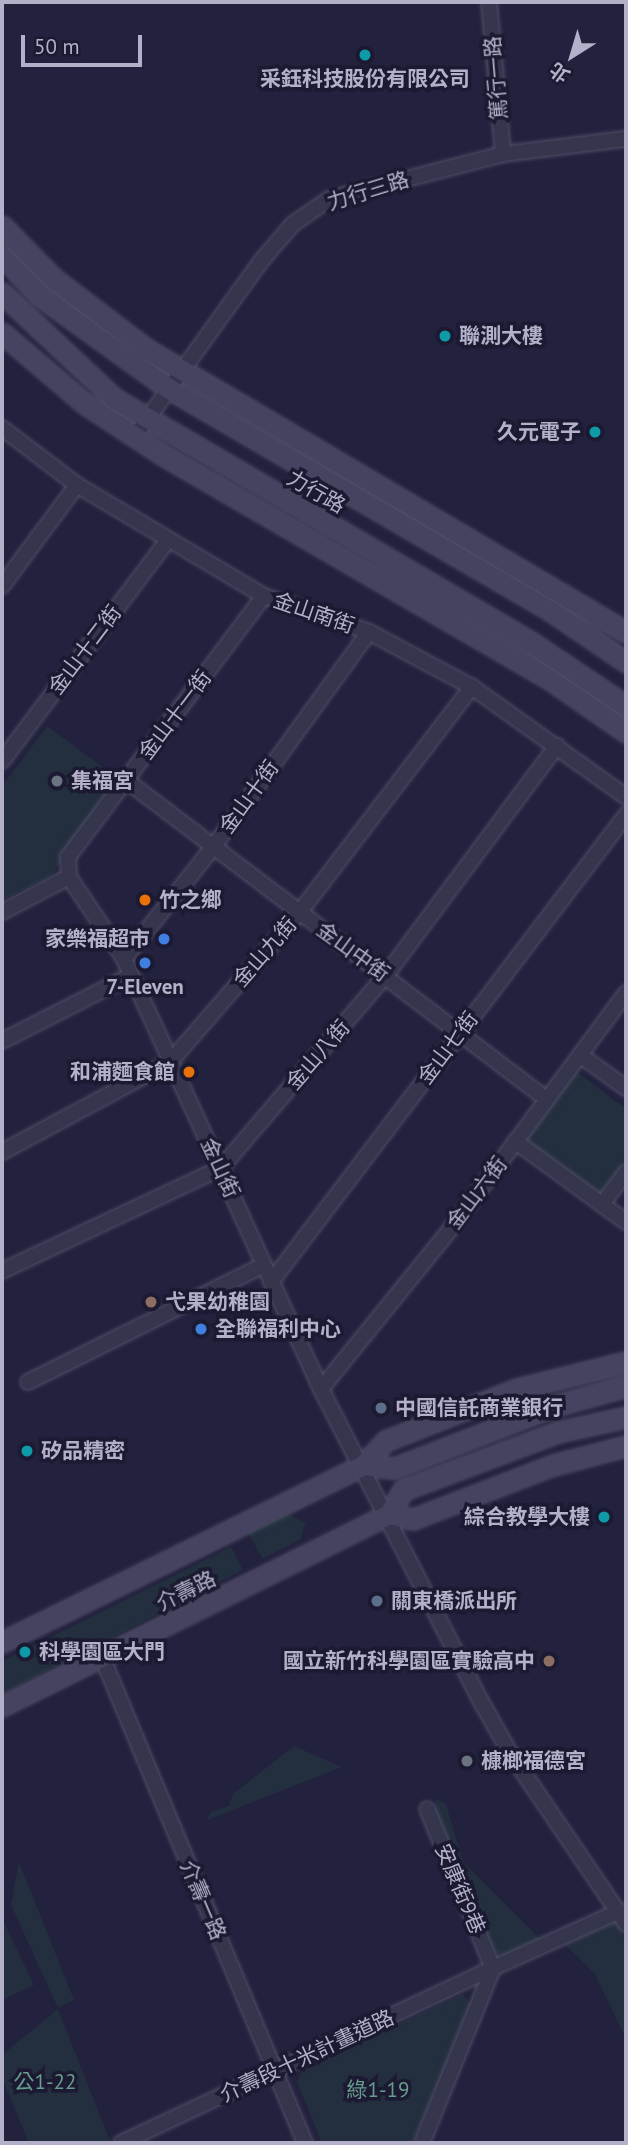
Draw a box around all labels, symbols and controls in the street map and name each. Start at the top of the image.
scale bar [24,21,145,65]
north arrow [537,21,607,91]
text: 50 m [34,33,80,60]
street label: 篤行一路 [480,35,512,121]
marker: 采鈺科技股份有限公司 [357,47,373,63]
text: 北 [545,57,574,88]
place label: 采鈺科技股份有限公司 [260,66,470,92]
street label: 力行三路 [324,167,412,215]
place label: 聯測大樓 [459,323,543,349]
marker: 聯測大樓 [437,328,453,344]
place label: 久元電子 [497,419,581,445]
marker: 久元電子 [587,424,603,440]
street label: 力行路 [282,465,350,519]
street label: 金山南街 [270,587,358,639]
street label: 金山十二街 [43,600,127,700]
street label: 金山十一街 [133,665,217,765]
street label: 金山十街 [214,756,284,838]
place label: 集福宮 [71,768,134,794]
marker: 集福宮 [49,773,65,789]
place label: 竹之鄉 [159,887,222,913]
marker: 竹之鄉 [137,892,153,908]
street label: 金山九街 [228,912,302,992]
street label: 金山中街 [312,917,394,987]
place label: 家樂福超市 [45,926,150,952]
marker: 家樂福超市 [156,931,172,947]
marker: 7-Eleven [137,955,153,971]
place label: 7-Eleven [106,974,184,1000]
street label: 金山七街 [413,1007,483,1089]
street label: 金山八街 [281,1015,355,1095]
place label: 和浦麵食館 [70,1059,175,1085]
marker: 和浦麵食館 [181,1064,197,1080]
street label: 金山街 [195,1134,245,1202]
street label: 金山六街 [442,1152,512,1234]
place label: 弋果幼稚園 [165,1289,270,1315]
marker: 弋果幼稚園 [143,1294,159,1310]
place label: 全聯福利中心 [215,1316,341,1342]
marker: 全聯福利中心 [193,1321,209,1337]
place label: 中國信託商業銀行 [395,1395,563,1421]
marker: 中國信託商業銀行 [373,1400,389,1416]
place label: 矽品精密 [41,1438,125,1464]
marker: 矽品精密 [19,1443,35,1459]
place label: 綜合教學大樓 [464,1504,590,1530]
marker: 綜合教學大樓 [596,1509,612,1525]
street label: 介壽路 [152,1566,220,1616]
place label: 關東橋派出所 [391,1588,517,1614]
marker: 關東橋派出所 [369,1593,385,1609]
place label: 科學園區大門 [39,1639,165,1665]
marker: 科學園區大門 [17,1644,33,1660]
place label: 國立新竹科學園區實驗高中 [283,1648,535,1674]
marker: 國立新竹科學園區實驗高中 [541,1653,557,1669]
place label: 槺榔福德宮 [481,1748,586,1774]
marker: 槺榔福德宮 [459,1753,475,1769]
street label: 安康街9巷 [430,1840,490,1938]
street label: 介壽一路 [175,1856,231,1944]
street label: 介壽段十米計畫道路 [216,2005,398,2107]
park label: 公1-22 [14,2069,76,2095]
park label: 綠1-19 [347,2077,409,2103]

